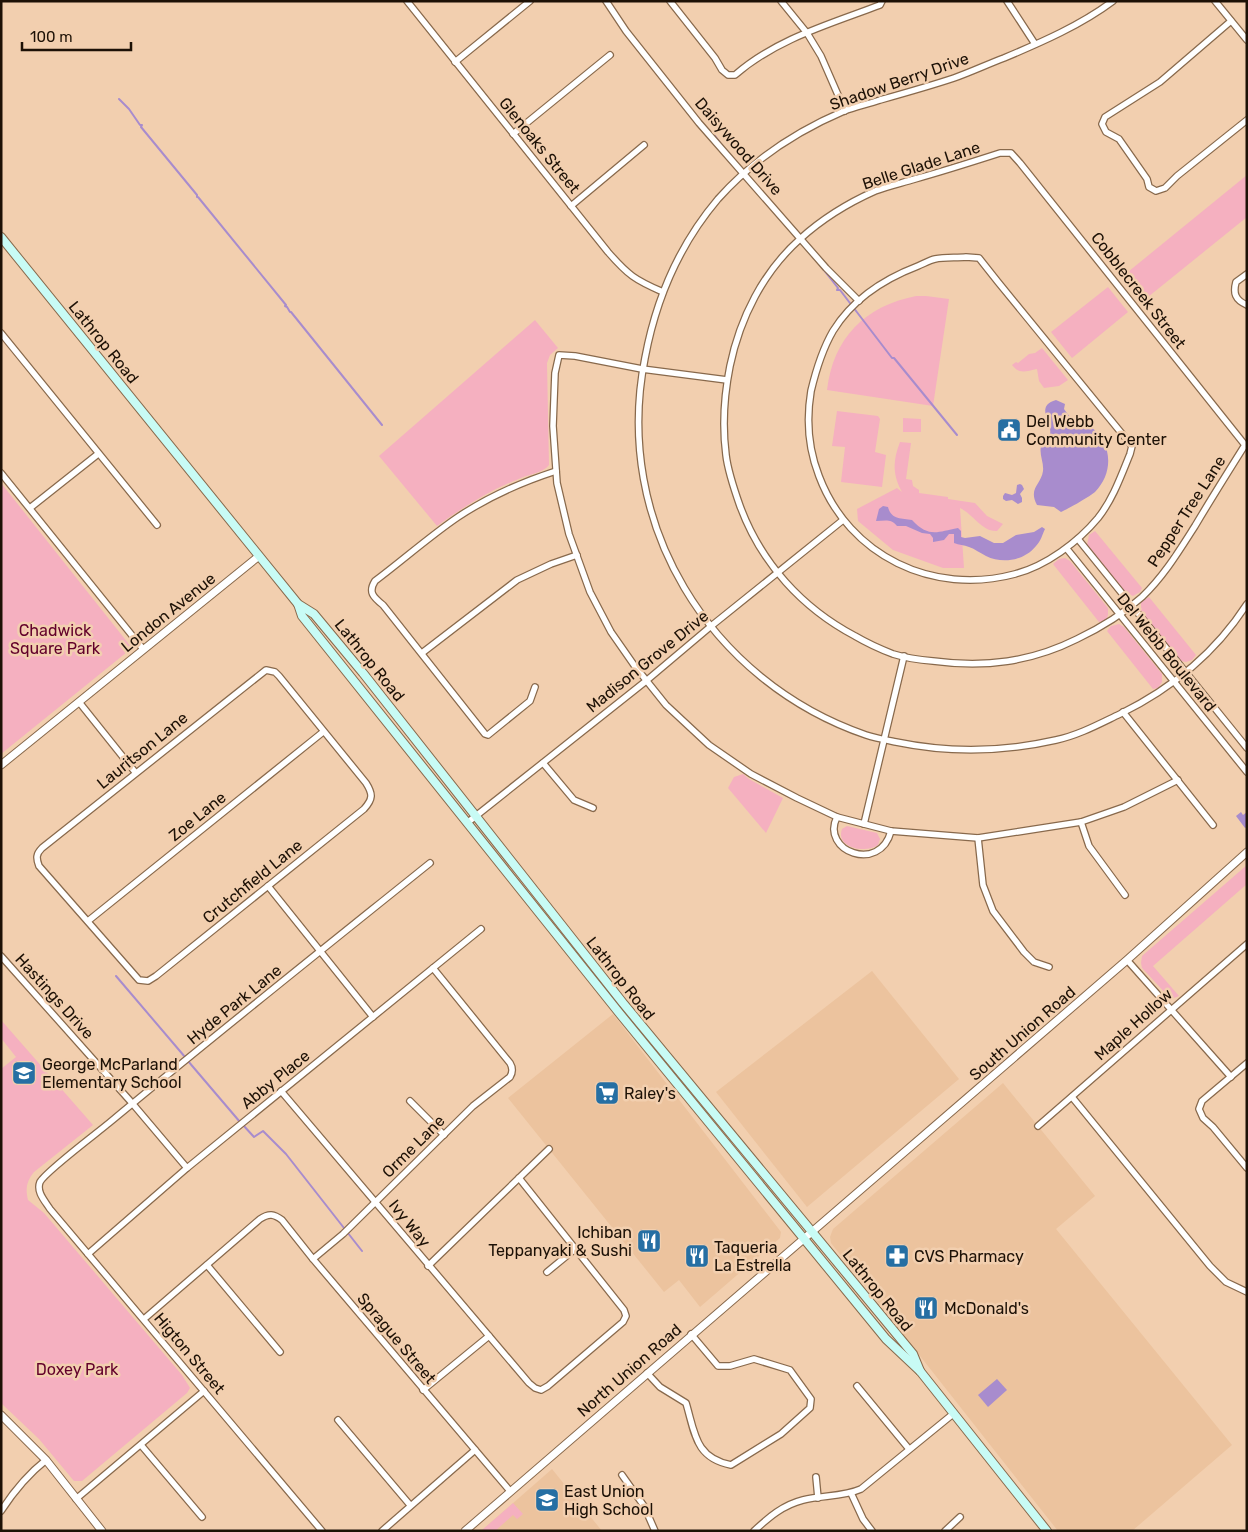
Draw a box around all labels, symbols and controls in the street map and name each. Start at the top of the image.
scale bar [22,20,131,52]
text: 100 m [30,28,72,46]
street label: Shadow Berry Drive [827,49,971,114]
street label: Glenoaks Street [495,94,584,197]
street label: Daisywood Drive [691,94,786,199]
street label: Belle Glade Lane [860,137,983,193]
street label: Cobblecreek Street [1087,228,1190,352]
street label: Lathrop Road [65,297,143,387]
place label: Del Webb Community Center [1026,412,1167,449]
public building icon: Del Webb Community Center [996,417,1022,443]
street label: Pepper Tree Lane [1143,452,1229,570]
street label: London Avenue [117,569,219,656]
street label: Del Webb Boulevard [1113,589,1220,715]
street label: Madison Grove Drive [582,606,712,716]
street label: Lathrop Road [331,615,409,705]
park label: Chadwick Square Park [10,621,101,658]
street label: Lauritson Lane [93,708,192,793]
street label: Zoe Lane [165,788,230,845]
street label: Crutchfield Lane [199,835,306,927]
street label: Lathrop Road [582,933,659,1024]
street label: Hastings Drive [11,950,98,1043]
street label: Hyde Park Lane [183,961,285,1048]
street label: South Union Road [965,982,1079,1085]
street label: Maple Hollow [1091,984,1176,1064]
street label: Abby Place [237,1046,313,1113]
place label: George McParland Elementary School [42,1055,182,1092]
school or university icon: George McParland Elementary School [11,1060,37,1086]
supermarket icon: Raley's [594,1080,620,1106]
place label: Raley's [624,1084,676,1103]
street label: Orme Lane [378,1111,449,1182]
street label: Ivy Way [385,1196,434,1251]
place label: Ichiban Teppanyaki & Sushi [488,1223,632,1260]
restaurant icon: Ichiban Teppanyaki & Sushi [636,1228,662,1254]
place label: Taqueria La Estrella [714,1238,791,1275]
restaurant icon: Taqueria La Estrella [684,1243,710,1269]
pharmacy icon: CVS Pharmacy [884,1243,910,1269]
street label: Lathrop Road [839,1245,917,1335]
place label: CVS Pharmacy [914,1247,1024,1266]
street label: Sprague Street [353,1289,440,1388]
restaurant icon: McDonald's [913,1295,939,1321]
place label: McDonald's [944,1299,1029,1318]
street label: Higton Street [150,1309,229,1398]
street label: North Union Road [573,1320,685,1421]
park label: Doxey Park [36,1360,119,1379]
place label: East Union High School [564,1482,653,1519]
school or university icon: East Union High School [534,1487,560,1513]

